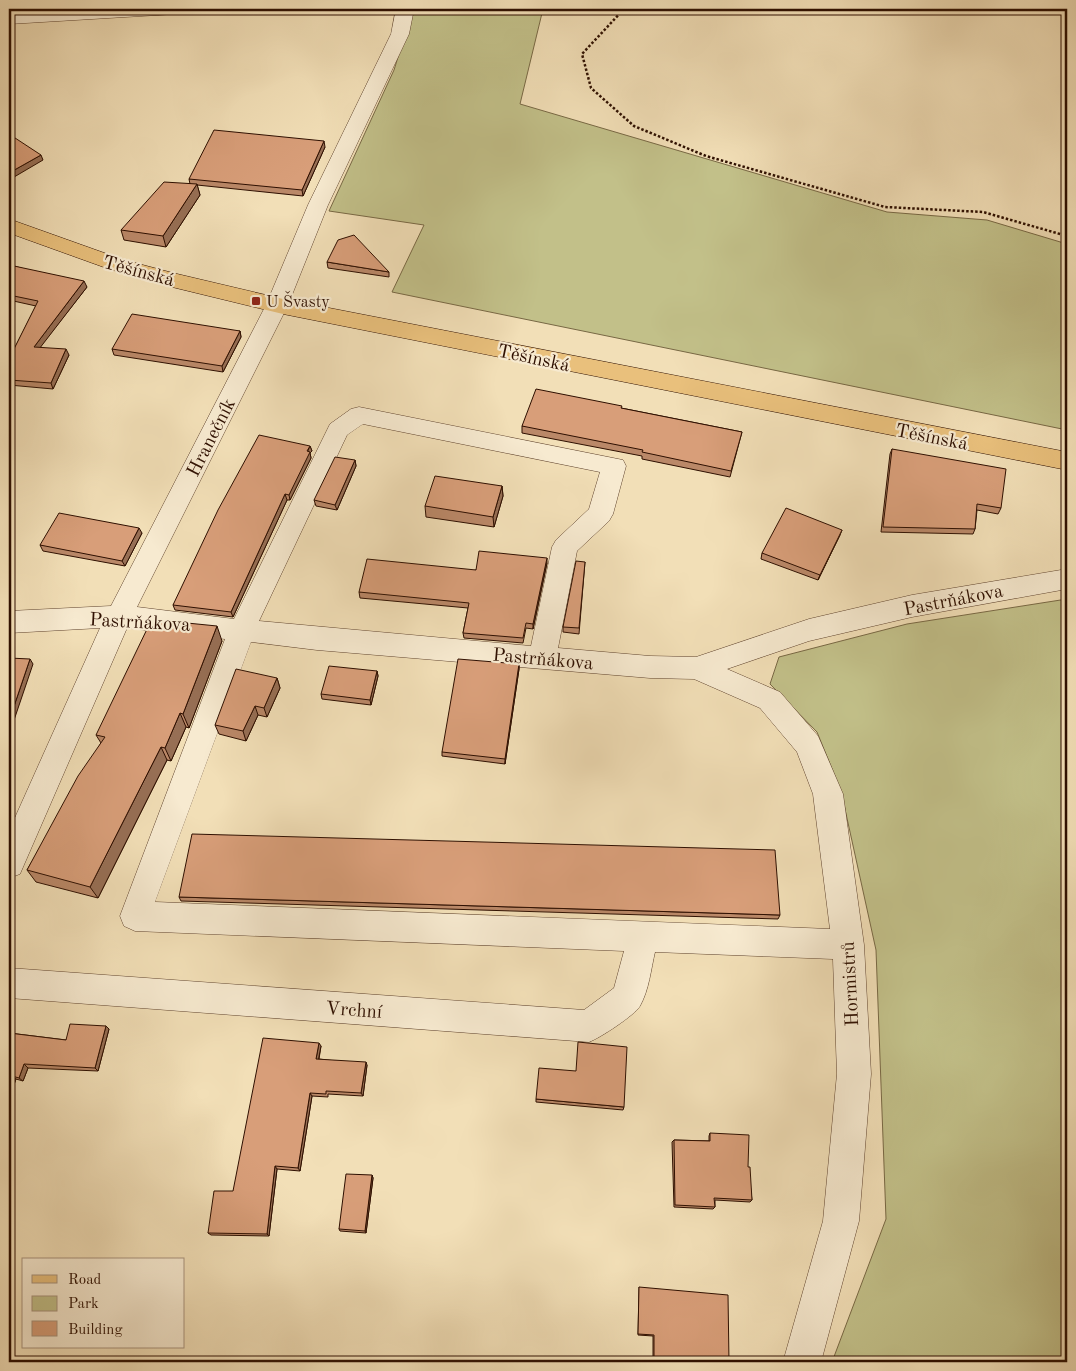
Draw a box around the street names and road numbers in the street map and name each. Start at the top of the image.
street label: Těšínská [100,254,177,291]
street label: Těšínská [496,343,572,376]
street label: Hranečník [185,396,240,480]
street label: Těšínská [894,422,970,455]
street label: Pastrňákova [902,582,1006,620]
street label: Pastrňákova [89,611,191,636]
street label: Pastrňákova [492,647,595,674]
street label: Hormistrů [840,941,863,1027]
street label: Vrchní [325,1000,384,1023]

